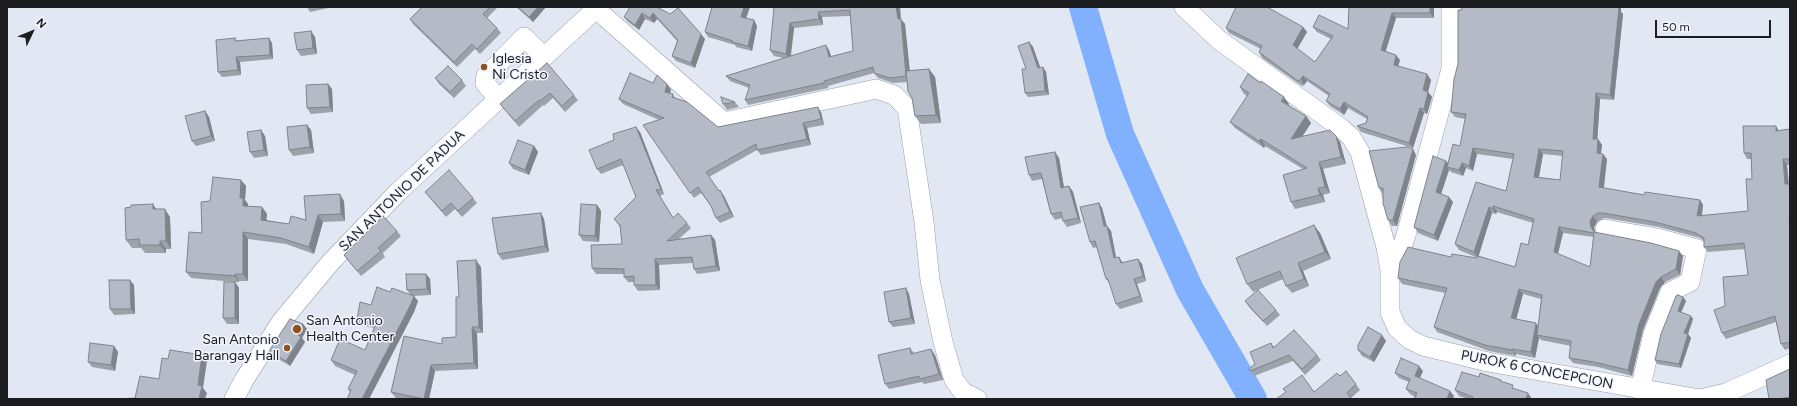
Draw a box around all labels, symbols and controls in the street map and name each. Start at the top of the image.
north arrow [12,12,52,52]
scale bar [1657,12,1773,38]
text: N [33,16,49,31]
text: 50 m [1662,20,1690,34]
place label: Iglesia Ni Cristo [492,51,548,84]
marker: Iglesia Ni Cristo [479,62,489,72]
street label: SAN ANTONIO DE PADUA [336,127,468,255]
place label: San Antonio Health Center [306,313,394,346]
marker: San Antonio Health Center [291,323,303,335]
place label: San Antonio Barangay Hall [194,332,279,364]
marker: San Antonio Barangay Hall [282,343,292,353]
street label: PUROK 6 CONCEPCION [1459,347,1615,393]

